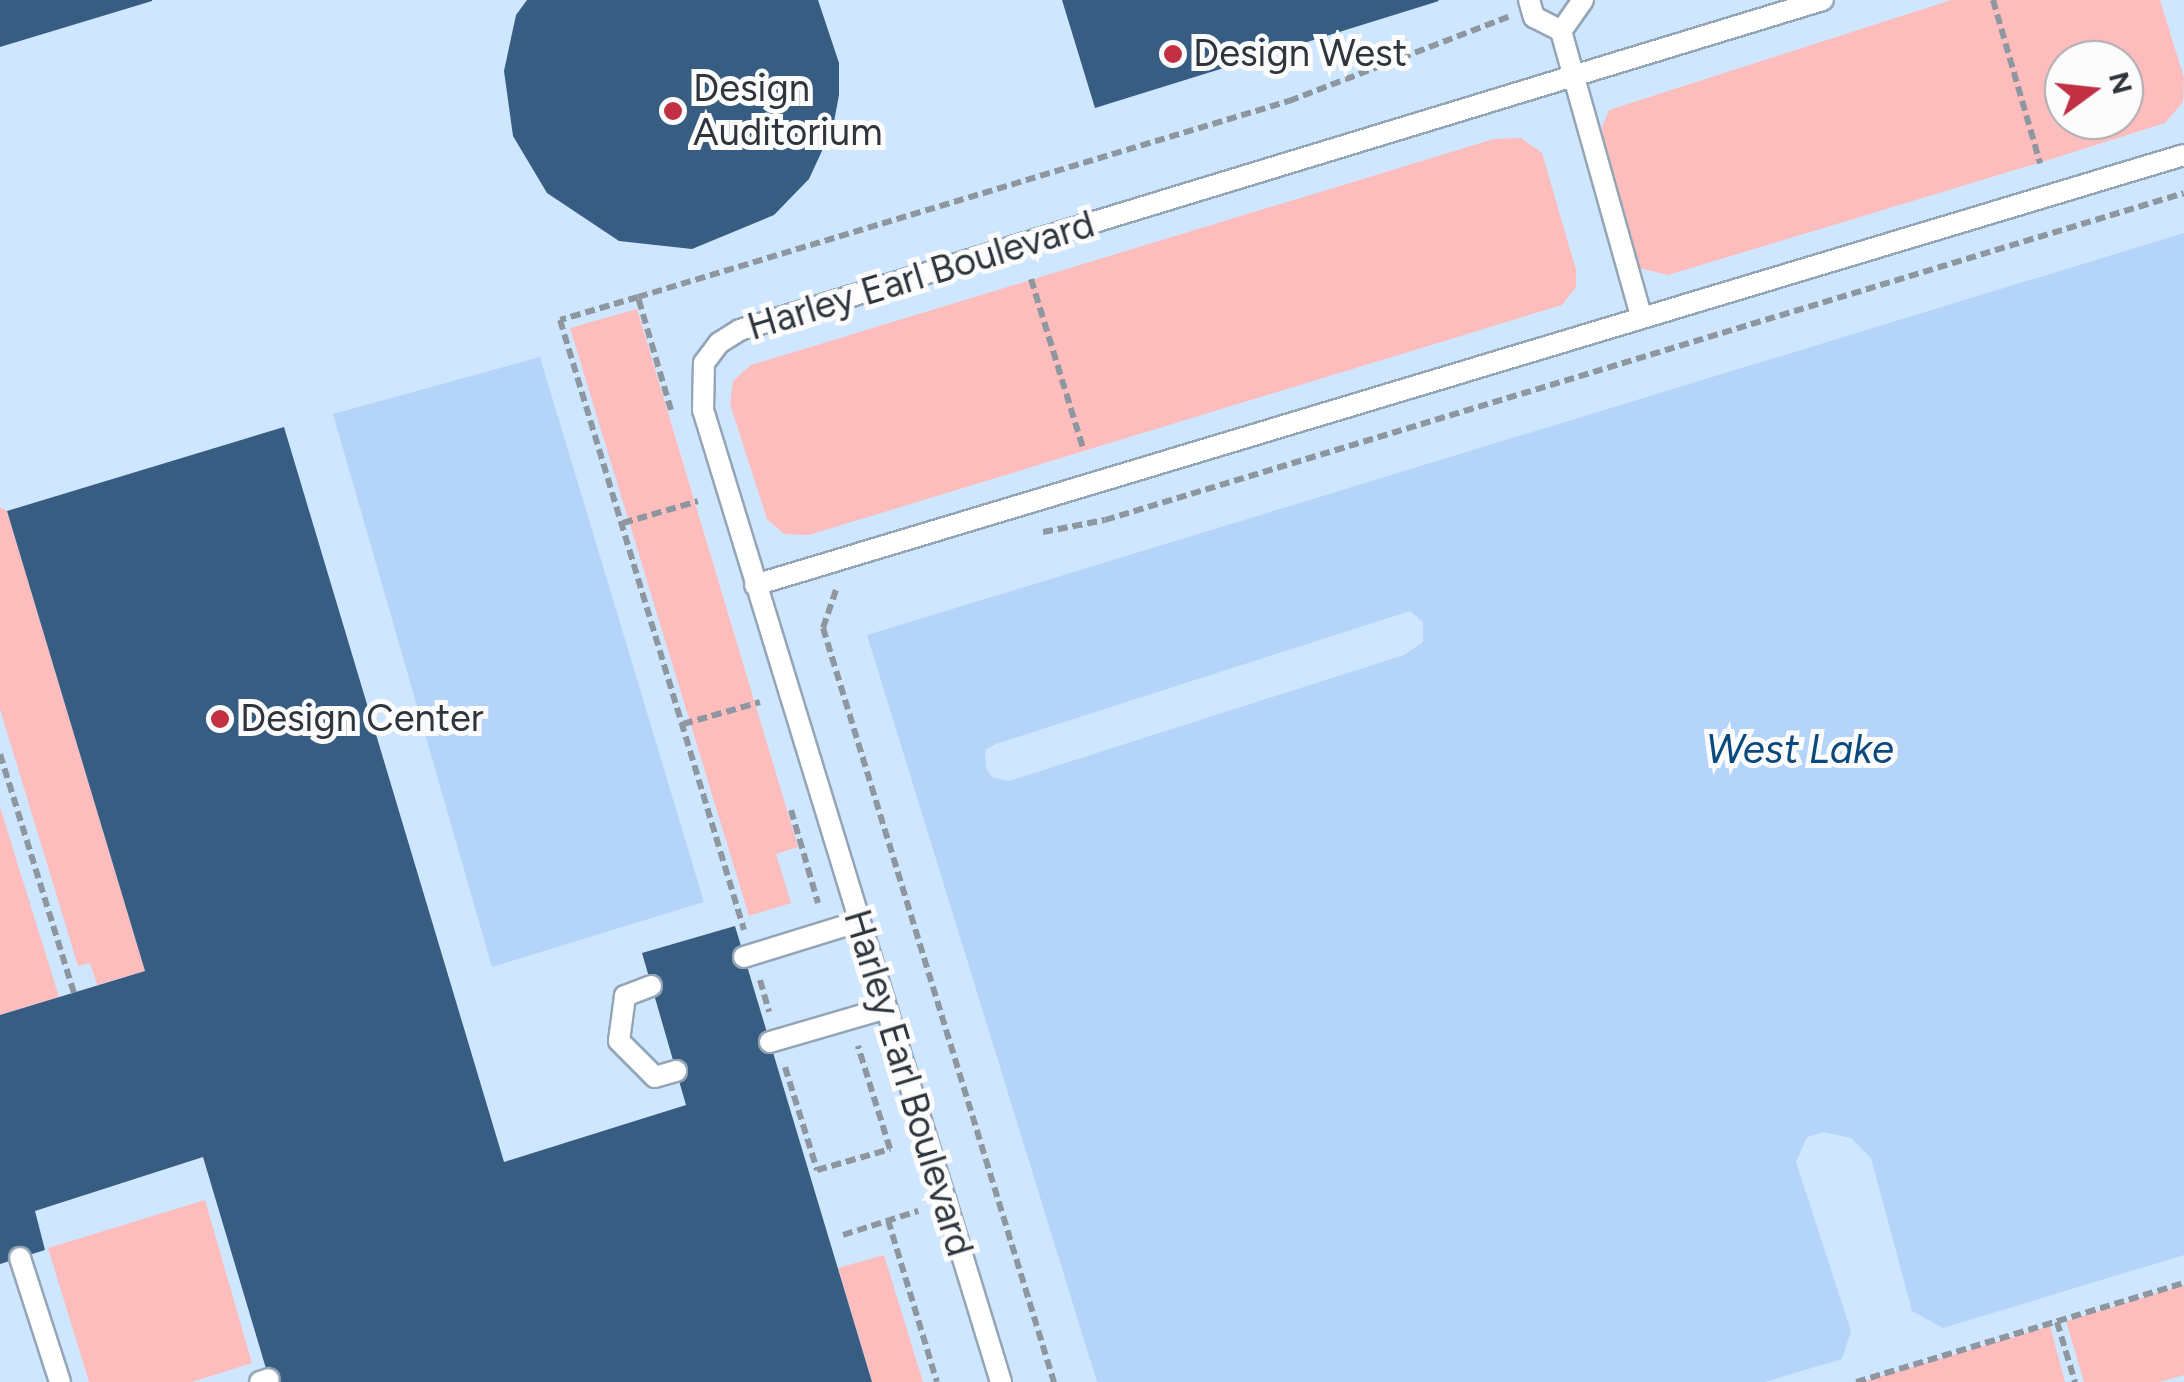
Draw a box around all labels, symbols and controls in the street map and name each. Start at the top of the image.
place label: Design West [1193,31,1407,77]
north arrow [2044,40,2144,140]
marker: Design West [1162,43,1184,65]
place label: Design Auditorium [693,66,883,156]
text: N [2102,68,2140,98]
marker: Design Auditorium [662,100,684,122]
street label: Harley Earl Boulevard [742,202,1100,350]
place label: Design Center [240,696,484,742]
marker: Design Center [209,708,231,730]
water label: West Lake [1706,725,1894,773]
street label: Harley Earl Boulevard [834,904,982,1262]

